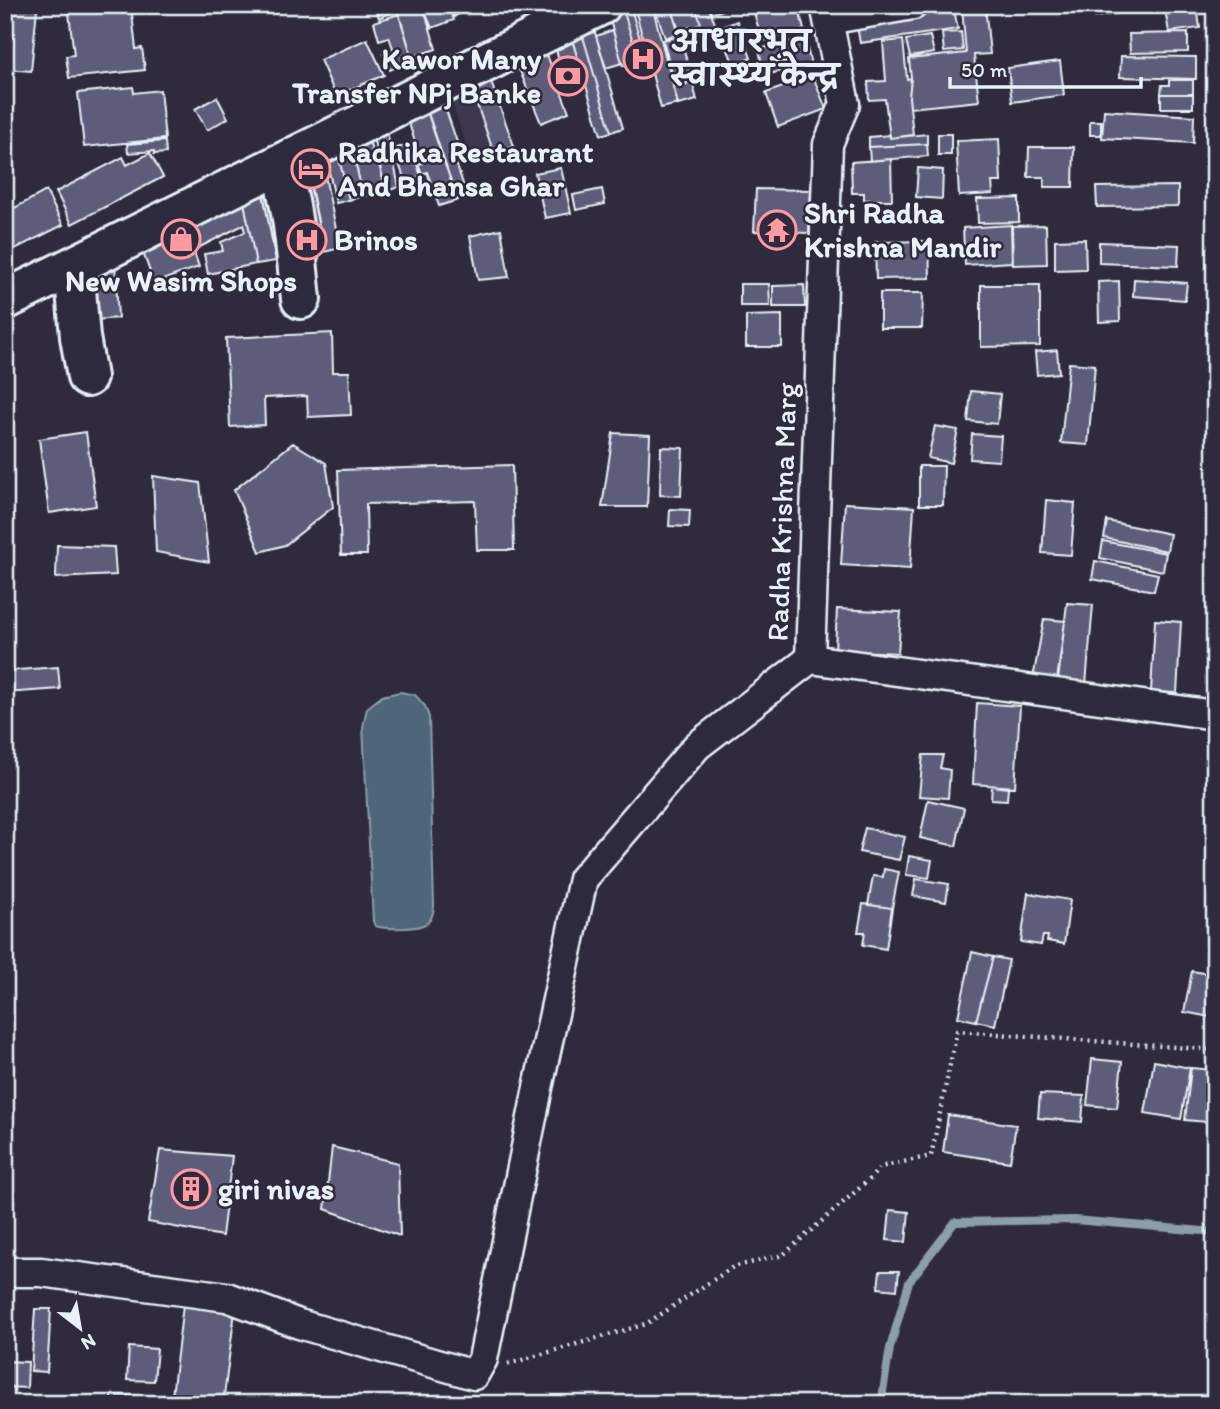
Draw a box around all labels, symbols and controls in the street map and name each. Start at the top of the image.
place label: आधारभुत स्वास्थ्य केन्द्र [667,23,842,94]
hospital icon: आधारभुत स्वास्थ्य केन्द्र [622,38,664,80]
place label: Kawor Many Transfer NPj Banke [291,40,542,111]
scale bar [950,46,1141,90]
bank icon: Kawor Many Transfer NPj Banke [547,55,589,97]
text: 50 m [961,57,1008,82]
place label: Radhika Restaurant And Bhansa Ghar [337,133,594,204]
hotel icon: Radhika Restaurant And Bhansa Ghar [290,148,332,190]
place label: Shri Radha Krishna Mandir [804,194,1002,265]
temple icon: Shri Radha Krishna Mandir [756,209,798,251]
shop icon: New Wasim Shops [160,218,202,260]
hospital icon: Brinos [286,219,328,261]
place label: Brinos [334,221,418,258]
place label: New Wasim Shops [65,262,297,299]
street label: Radha Krishna Marg [758,381,805,642]
building icon: giri nivas [170,1168,212,1210]
place label: giri nivas [218,1170,334,1207]
north arrow [46,1294,116,1364]
text: N [77,1329,100,1355]

